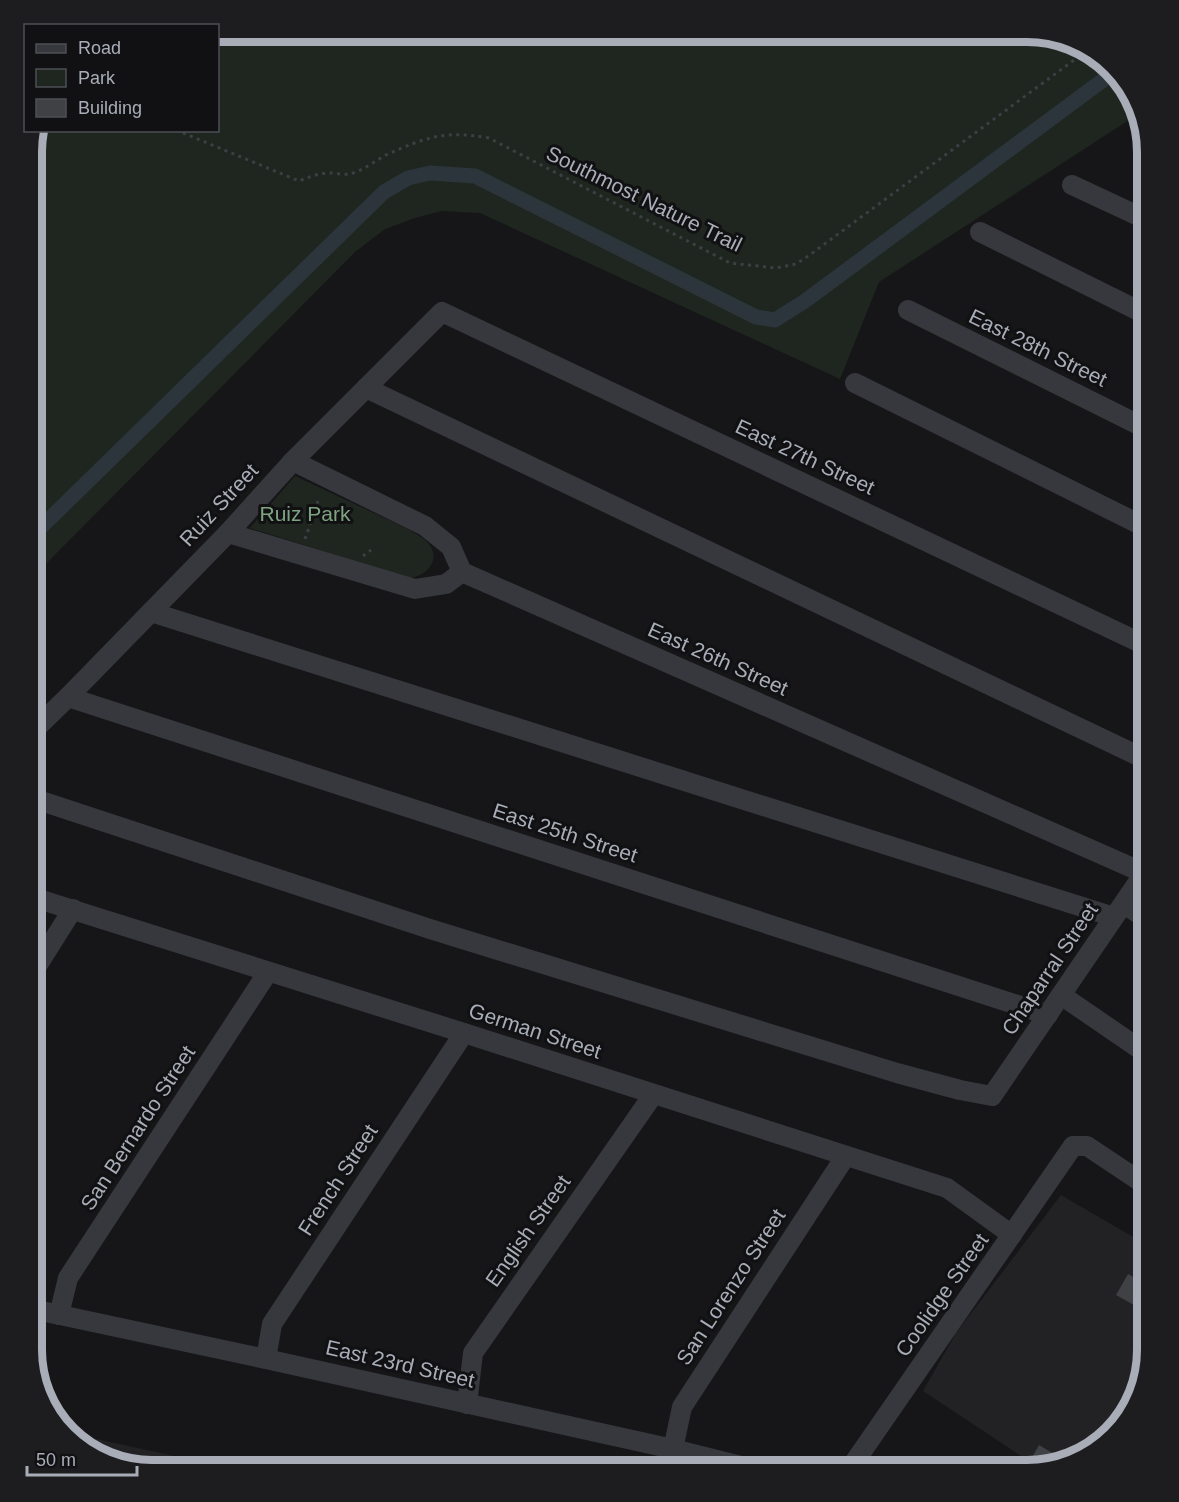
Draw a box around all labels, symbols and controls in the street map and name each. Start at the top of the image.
legend [24,24,219,132]
text: Road [78,38,121,58]
text: Park [78,68,116,88]
text: Building [78,98,142,118]
street label: Southmost Nature Trail [543,141,746,256]
street label: East 28th Street [966,304,1111,391]
street label: East 27th Street [732,414,878,499]
street label: Ruiz Street [175,459,263,550]
park label: Ruiz Park [259,502,351,525]
street label: East 26th Street [645,617,792,700]
street label: East 25th Street [490,798,640,867]
street label: Chaparral Street [997,898,1102,1039]
street label: German Street [466,998,604,1063]
street label: San Bernardo Street [76,1041,199,1214]
street label: French Street [293,1120,382,1239]
street label: English Street [481,1170,575,1291]
street label: San Lorenzo Street [672,1204,790,1369]
street label: Coolidge Street [891,1229,993,1361]
street label: East 23rd Street [324,1335,477,1392]
scale bar [27,1439,136,1477]
text: 50 m [36,1450,76,1470]

